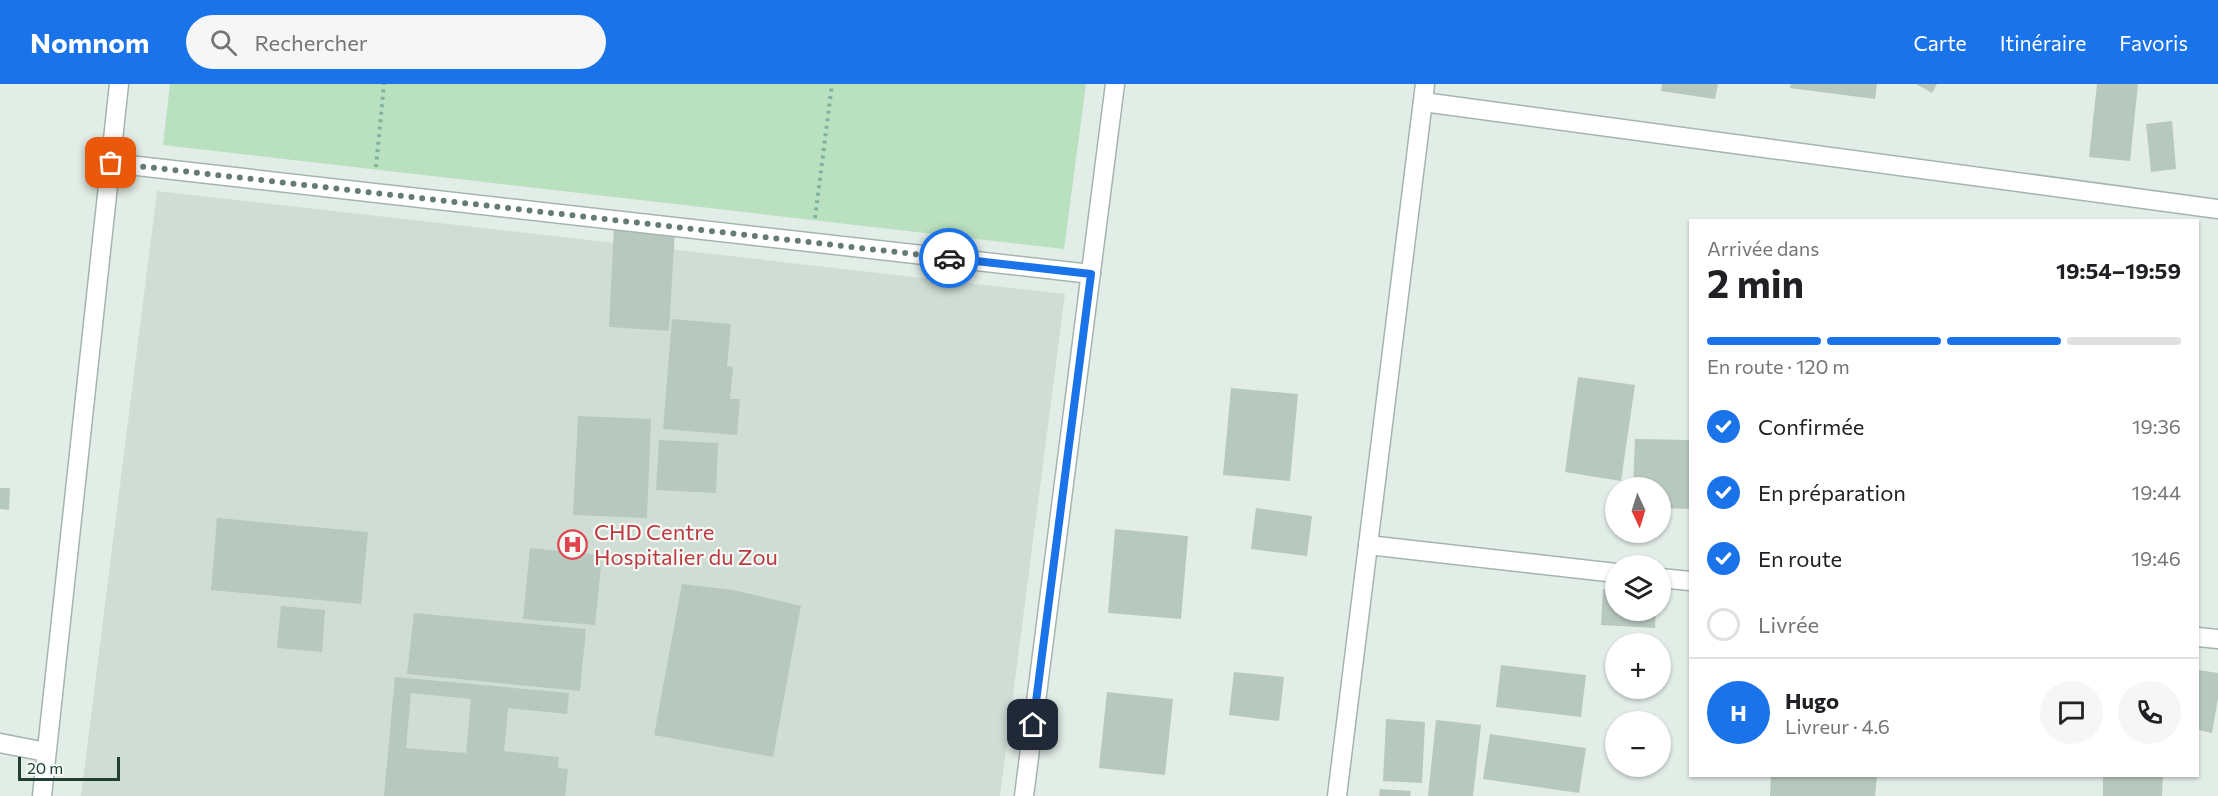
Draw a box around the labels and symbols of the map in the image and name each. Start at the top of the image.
pin [85,137,136,188]
courier [919,228,979,288]
north arrow [1605,477,1671,543]
place label: CHD Centre Hospitalier du Zou [594,518,778,570]
hospital icon: CHD Centre Hospitalier du Zou [557,529,589,561]
pin [1007,699,1058,750]
scale bar [18,754,120,782]

